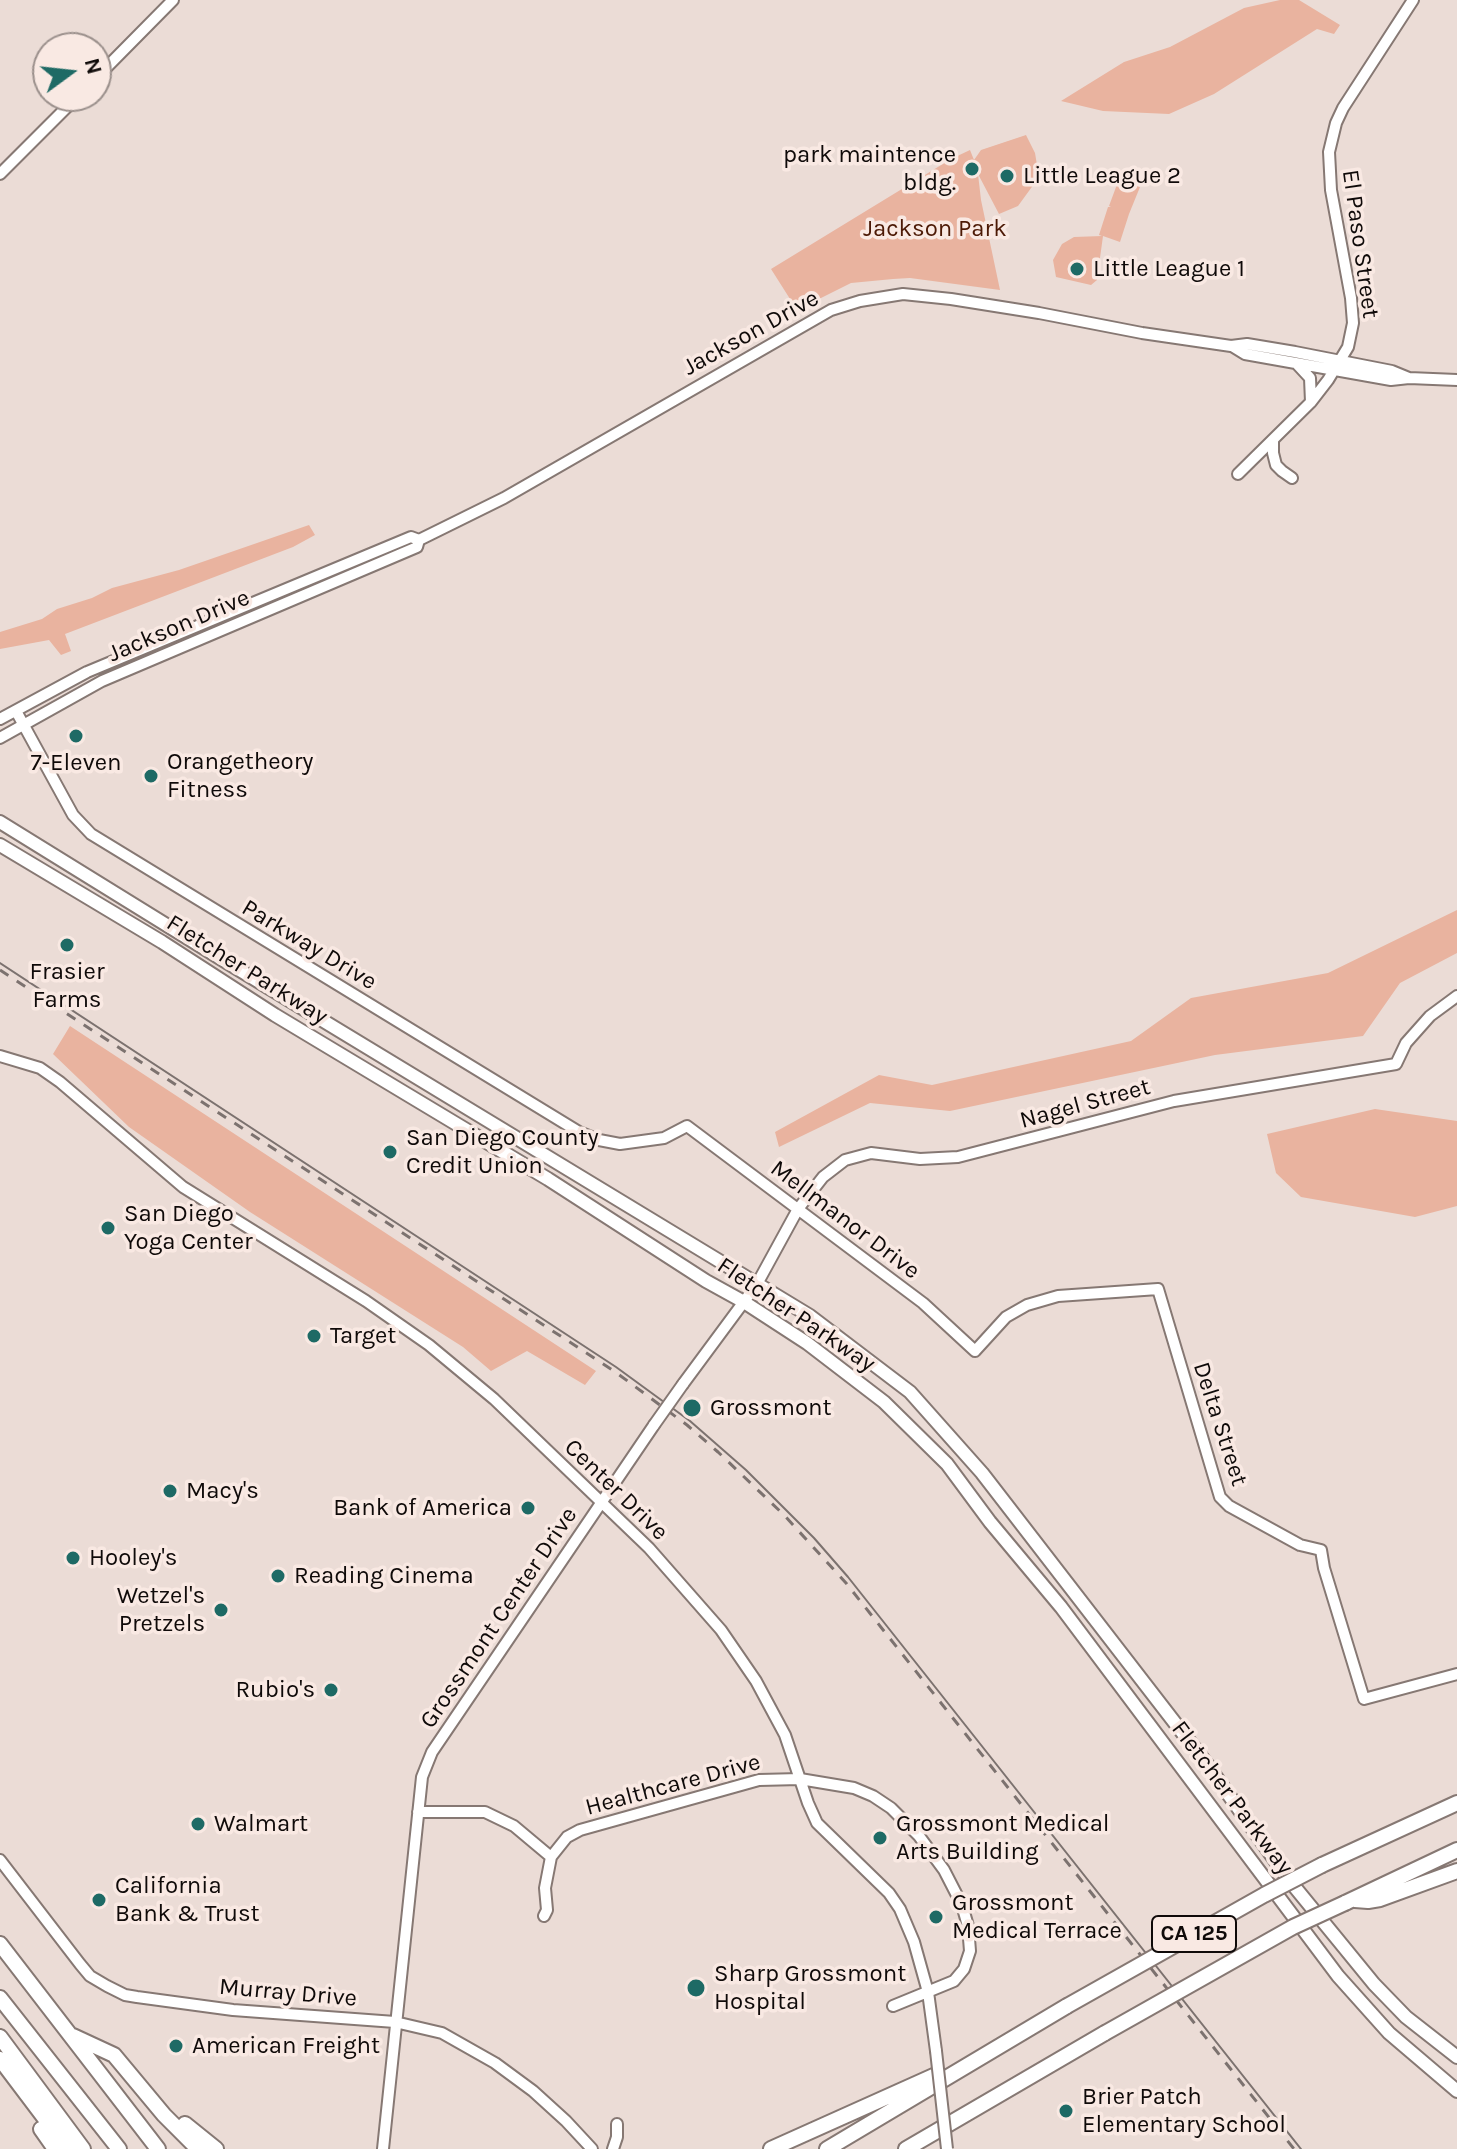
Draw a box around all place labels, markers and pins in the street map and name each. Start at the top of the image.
place label: park maintence bldg. [783,141,956,197]
marker: park maintence bldg. [963,160,981,178]
place label: Little League 2 [1023,162,1181,190]
marker: Little League 2 [998,167,1016,185]
place label: Little League 1 [1093,255,1245,283]
marker: Little League 1 [1068,260,1086,278]
marker: 7-Eleven [67,727,85,745]
place label: Orangetheory Fitness [167,748,314,804]
place label: 7-Eleven [30,749,122,777]
marker: Orangetheory Fitness [142,767,160,785]
marker: Frasier Farms [58,936,76,954]
place label: Frasier Farms [29,958,105,1014]
place label: San Diego County Credit Union [406,1124,599,1180]
marker: San Diego County Credit Union [381,1143,399,1161]
place label: San Diego Yoga Center [124,1200,253,1256]
marker: San Diego Yoga Center [99,1219,117,1237]
place label: Target [330,1322,396,1350]
marker: Target [305,1327,323,1345]
place label: Grossmont [710,1394,832,1422]
marker: Grossmont [681,1397,703,1419]
place label: Macy's [186,1477,259,1505]
marker: Macy's [161,1482,179,1500]
place label: Bank of America [333,1494,512,1522]
marker: Bank of America [519,1499,537,1517]
place label: Hooley's [89,1544,177,1572]
marker: Hooley's [64,1549,82,1567]
place label: Reading Cinema [294,1562,474,1590]
marker: Reading Cinema [269,1567,287,1585]
place label: Wetzel's Pretzels [117,1582,205,1638]
marker: Wetzel's Pretzels [212,1601,230,1619]
place label: Rubio's [235,1676,315,1704]
marker: Rubio's [322,1681,340,1699]
place label: Walmart [214,1810,308,1838]
place label: Grossmont Medical Arts Building [896,1810,1110,1866]
marker: Walmart [189,1815,207,1833]
marker: Grossmont Medical Arts Building [871,1829,889,1847]
place label: California Bank & Trust [115,1872,260,1928]
place label: Grossmont Medical Terrace [952,1889,1122,1945]
marker: California Bank & Trust [90,1891,108,1909]
marker: Grossmont Medical Terrace [927,1908,945,1926]
place label: Sharp Grossmont Hospital [714,1960,906,2016]
marker: Sharp Grossmont Hospital [685,1977,707,1999]
place label: American Freight [192,2032,380,2060]
marker: American Freight [167,2037,185,2055]
place label: Brier Patch Elementary School [1082,2083,1286,2139]
marker: Brier Patch Elementary School [1057,2102,1075,2120]

